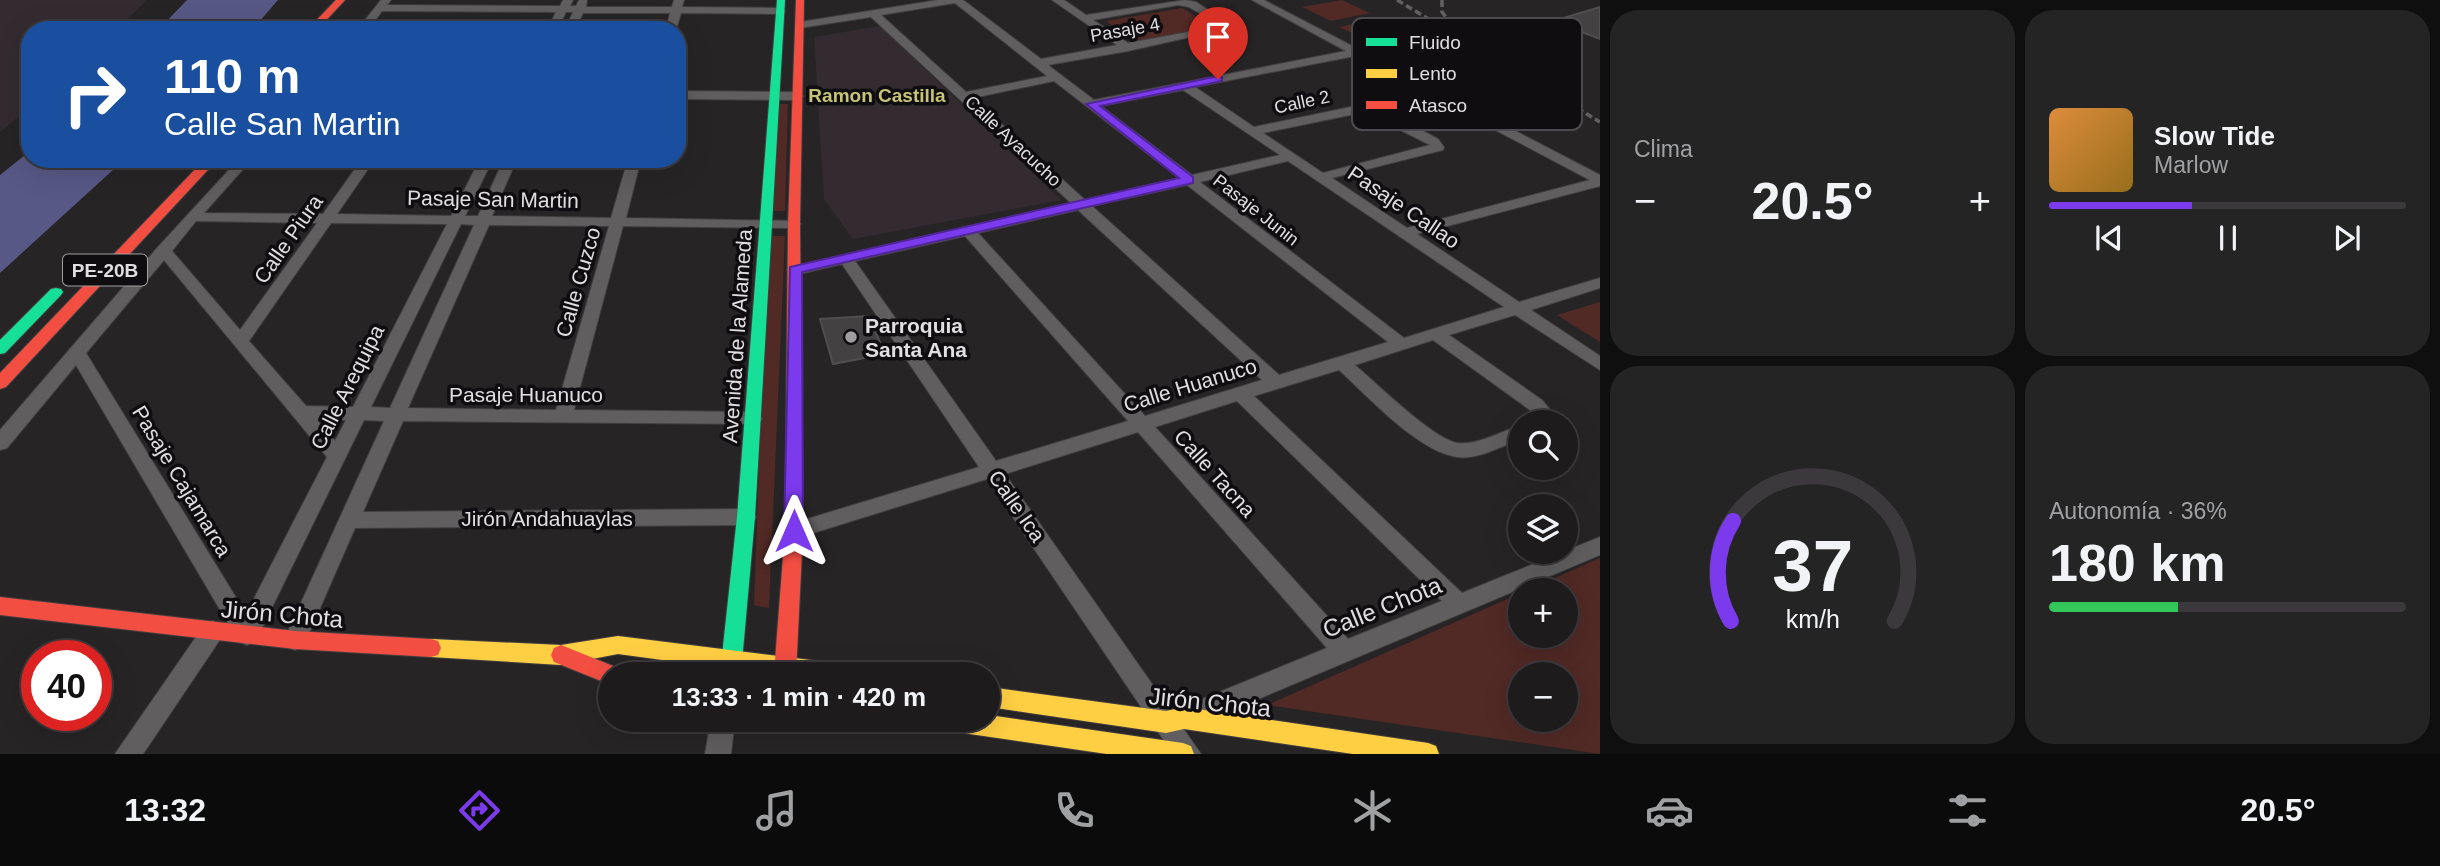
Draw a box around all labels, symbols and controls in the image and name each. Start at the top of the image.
pin [1188,7,1248,79]
street label: Pasaje 4 [1089,14,1161,46]
icon: arrive [1199,18,1237,56]
legend [1352,18,1582,130]
text: Fluido [1409,32,1461,53]
icon: right [49,49,140,140]
text: 110 m [164,49,300,103]
text: Lento [1409,63,1457,84]
district label: Ramon Castilla [808,85,946,106]
street label: Calle 2 [1273,86,1331,118]
street label: Calle Ayacucho [961,91,1065,191]
text: Atasco [1409,95,1467,116]
text: Calle San Martin [164,106,401,142]
text: Slow Tide [2154,121,2275,151]
text: Clima [1634,136,1693,162]
text: Marlow [2154,152,2228,178]
street label: Pasaje Callao [1344,161,1464,253]
street label: Pasaje Junin [1209,170,1303,250]
text: 20.5° [1751,172,1874,230]
text: − [1634,180,1656,222]
text: + [1969,180,1991,222]
street label: Pasaje San Martin [407,186,579,212]
street label: Calle Piura [249,190,327,288]
icon: previous [2090,219,2128,257]
icon: pause [2209,219,2247,257]
icon: next [2328,219,2366,257]
street label: Calle Cuzco [551,224,605,340]
street label: Avenida de la Alameda [718,228,756,444]
road number: PE-20B [63,254,147,286]
place label: Parroquia Santa Ana [865,314,967,361]
street label: Calle Arequipa [306,321,388,453]
marker: Parroquia Santa Ana [843,329,859,345]
street label: Calle Huanuco [1121,354,1259,416]
street label: Pasaje Huanuco [449,383,603,406]
street label: Pasaje Cajamarca [128,402,236,561]
map controls [1508,410,1578,732]
button: search [1508,410,1578,480]
street label: Calle Tacna [1170,425,1260,522]
street label: Calle Ica [984,466,1050,546]
position arrow [757,494,831,568]
button: layers [1508,494,1578,564]
text: Autonomía · 36% [2049,498,2227,524]
street label: Jirón Andahuaylas [461,507,633,530]
text: 37 [1772,525,1853,606]
text: 180 km [2049,534,2225,592]
street label: Calle Chota [1319,571,1446,643]
button: + [1508,578,1578,648]
street label: Jirón Chota [220,595,345,633]
text: km/h [1785,605,1840,633]
speed limit sign: 40 [21,640,112,731]
button: − [1508,662,1578,732]
text: 13:33 · 1 min · 420 m [672,682,926,712]
street label: Jirón Chota [1148,682,1273,722]
icon: directions [455,786,504,835]
icon: music [752,786,801,835]
icon: phone [1050,786,1099,835]
icon: climate [1348,786,1397,835]
icon: car [1645,786,1694,835]
icon: filters [1943,786,1992,835]
text: 13:32 [124,792,206,828]
text: 20.5° [2241,792,2316,828]

